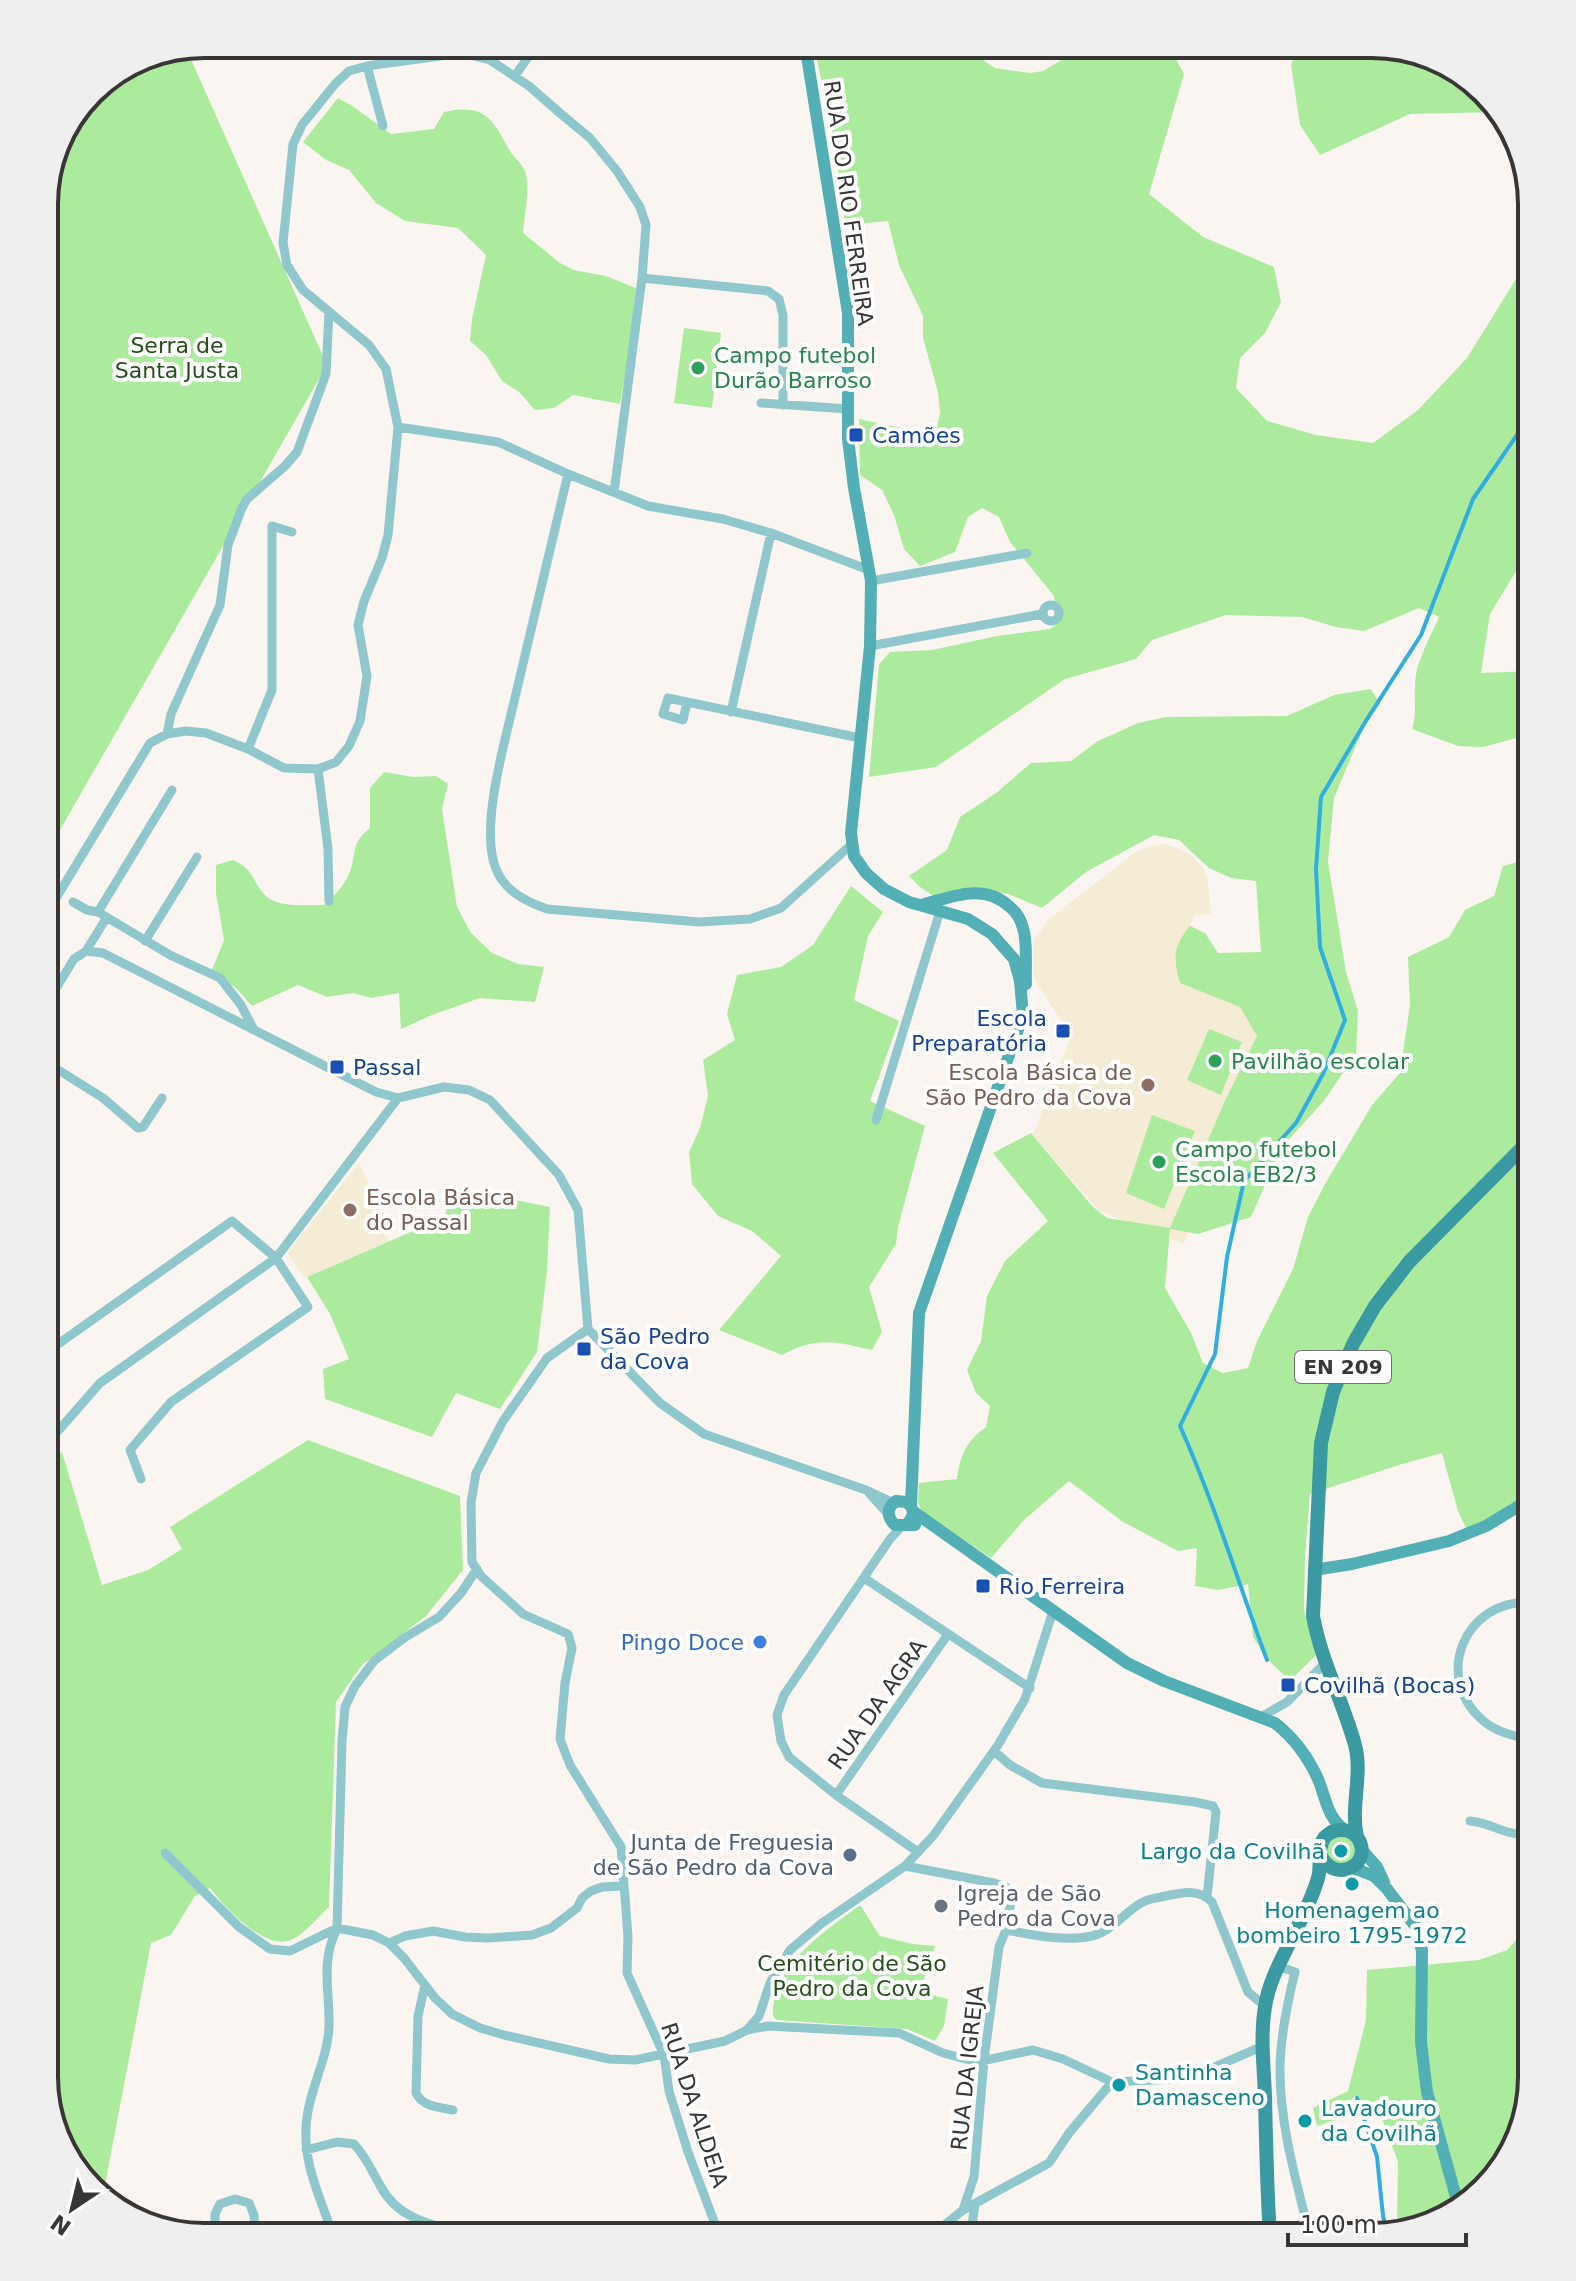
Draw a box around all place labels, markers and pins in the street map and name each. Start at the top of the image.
place label: Campo futebol Durão Barroso [714,343,876,393]
marker: Campo futebol Durão Barroso [689,359,707,377]
place label: Camões [872,423,961,448]
marker: Camões [847,426,865,444]
place label: Escola Preparatória [911,1006,1047,1056]
marker: Escola Preparatória [1054,1022,1072,1040]
place label: Pavilhão escolar [1231,1049,1410,1074]
marker: Pavilhão escolar [1206,1052,1224,1070]
place label: Passal [353,1055,421,1080]
marker: Passal [328,1058,346,1076]
place label: Escola Básica de São Pedro da Cova [925,1060,1132,1110]
marker: Escola Básica de São Pedro da Cova [1139,1076,1157,1094]
place label: Campo futebol Escola EB2/3 [1175,1137,1337,1187]
marker: Campo futebol Escola EB2/3 [1150,1153,1168,1171]
place label: Escola Básica do Passal [366,1185,515,1235]
marker: Escola Básica do Passal [341,1201,359,1219]
place label: São Pedro da Cova [600,1324,710,1374]
marker: São Pedro da Cova [575,1340,593,1358]
place label: Rio Ferreira [999,1574,1125,1599]
marker: Rio Ferreira [974,1577,992,1595]
place label: Pingo Doce [621,1630,744,1655]
marker: Pingo Doce [751,1633,769,1651]
place label: Covilhã (Bocas) [1304,1673,1475,1698]
marker: Covilhã (Bocas) [1279,1676,1297,1694]
place label: Junta de Freguesia de São Pedro da Cova [593,1830,834,1880]
place label: Largo da Covilhã [1140,1839,1325,1864]
marker: Largo da Covilhã [1332,1842,1350,1860]
marker: Junta de Freguesia de São Pedro da Cova [841,1846,859,1864]
marker: Homenagem ao bombeiro 1795-1972 [1343,1875,1361,1893]
place label: Igreja de São Pedro da Cova [957,1881,1116,1931]
marker: Igreja de São Pedro da Cova [932,1897,950,1915]
place label: Homenagem ao bombeiro 1795-1972 [1236,1898,1468,1948]
place label: Santinha Damasceno [1135,2060,1265,2110]
marker: Santinha Damasceno [1110,2076,1128,2094]
place label: Lavadouro da Covilhã [1321,2096,1437,2146]
marker: Lavadouro da Covilhã [1296,2112,1314,2130]

